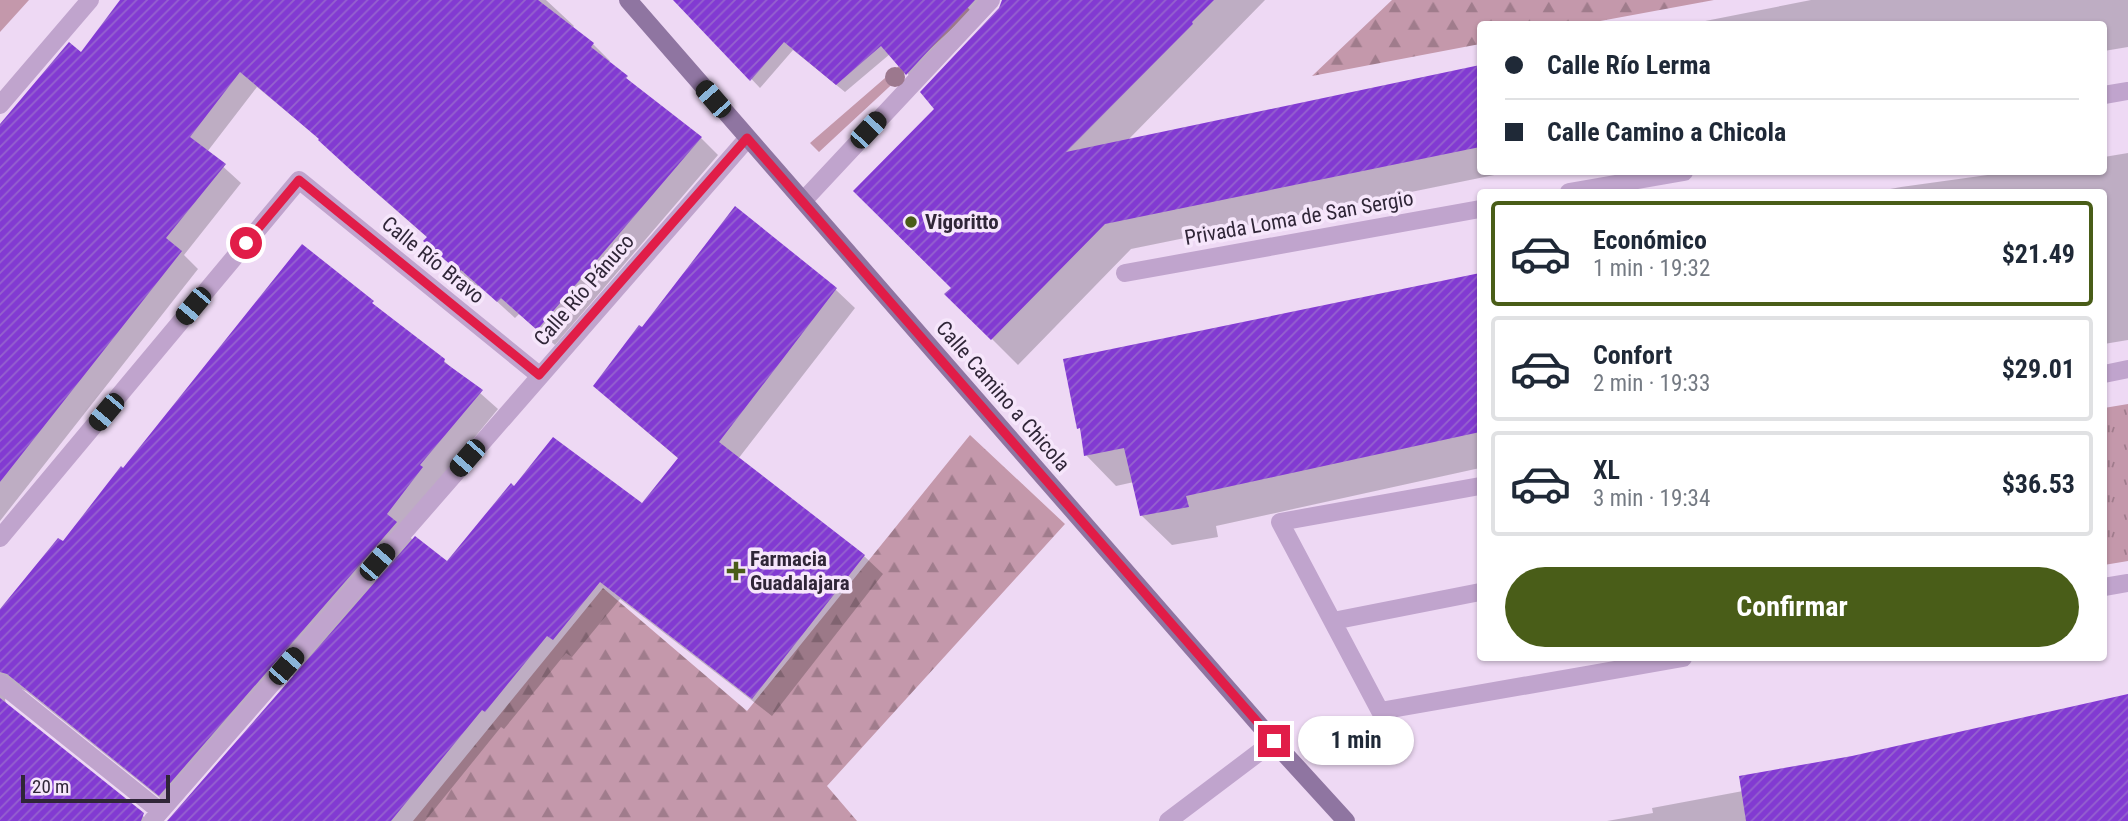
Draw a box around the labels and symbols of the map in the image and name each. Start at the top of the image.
car [692,76,735,122]
car [846,107,891,153]
street label: Privada Loma de San Sergio [1183,186,1415,250]
place label: Vigoritto [925,210,999,234]
street label: Calle Río Bravo [377,212,489,308]
marker: Vigoritto [903,214,919,230]
route start [230,227,262,259]
street label: Calle Río Pánuco [529,229,639,351]
car [172,283,215,329]
street label: Calle Camino a Chicola [931,316,1075,476]
car [85,389,128,435]
car [446,435,489,481]
car [356,539,399,585]
place label: Farmacia Guadalajara [750,547,850,595]
marker: Farmacia Guadalajara [728,563,744,579]
car [265,643,308,689]
callout: 1 min [1298,716,1414,766]
route end [1258,725,1290,757]
scale bar [21,772,170,804]

